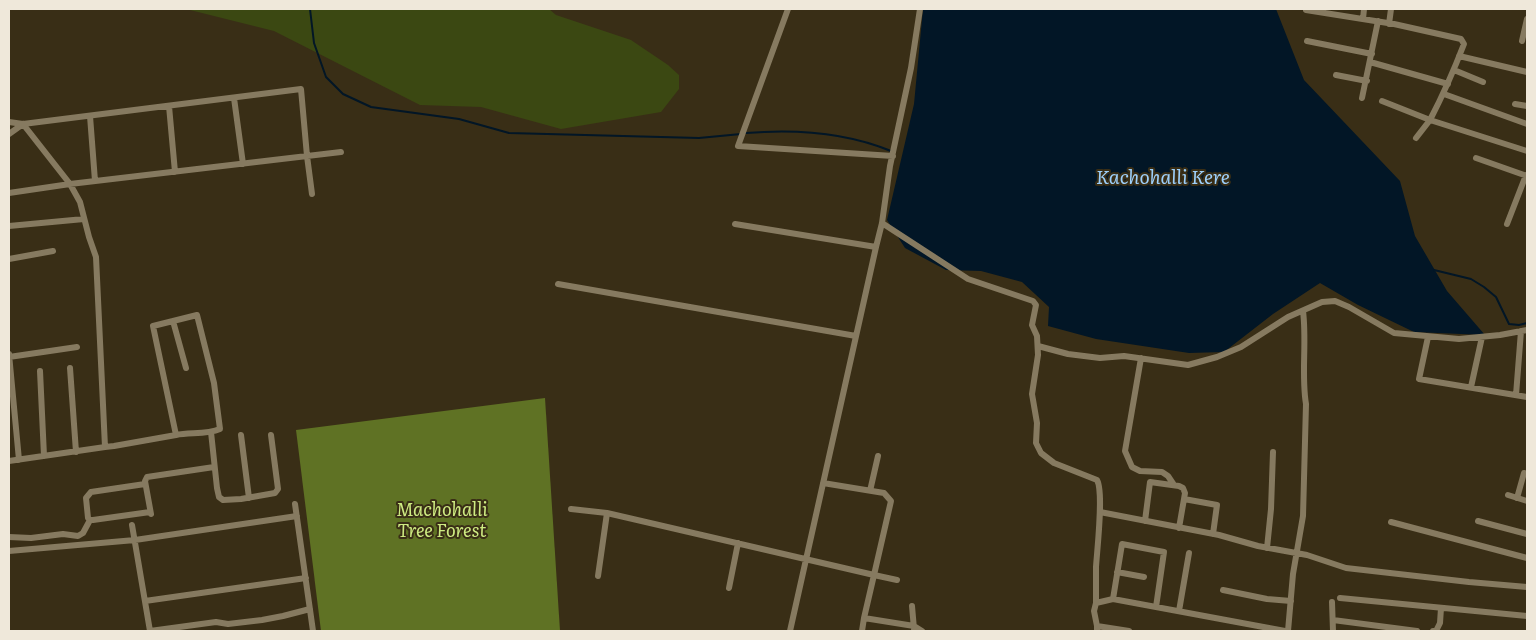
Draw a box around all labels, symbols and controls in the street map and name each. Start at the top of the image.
water label: Kachohalli Kere [1096,167,1230,189]
park label: Machohalli Tree Forest [396,500,488,542]

